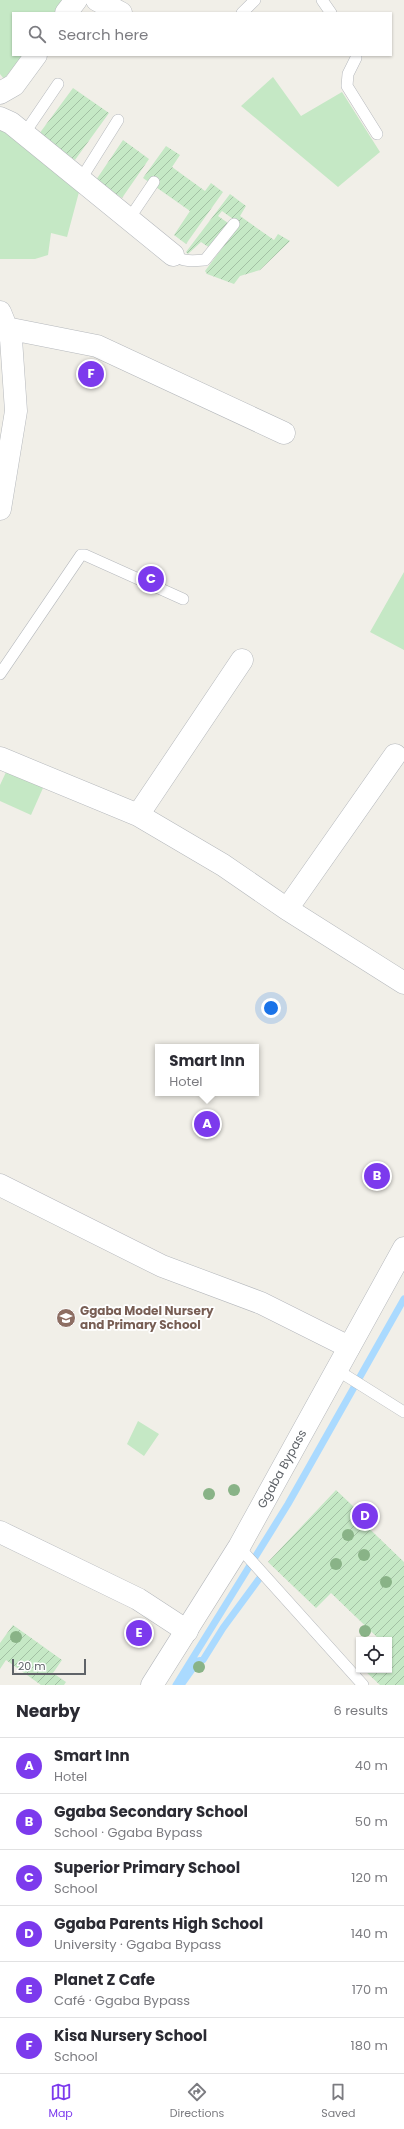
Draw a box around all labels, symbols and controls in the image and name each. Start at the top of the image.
search box [12,12,392,56]
icon: search [26,23,48,45]
text: Search here [58,24,148,45]
pin: F [78,359,104,389]
pin: C [138,564,164,594]
your location [261,998,281,1018]
popup [155,1044,259,1096]
text: Smart Inn [169,1050,245,1071]
text: Hotel [169,1072,202,1091]
pin: A [194,1109,220,1139]
pin: B [364,1161,390,1191]
place label: Ggaba Model Nursery and Primary School [80,1302,214,1333]
school or university icon: Ggaba Model Nursery and Primary School [55,1307,77,1329]
street label: Ggaba Bypass [253,1426,310,1511]
pin: D [352,1501,378,1531]
pin: E [126,1618,152,1648]
map controls [356,1637,392,1673]
button: locate [356,1637,392,1673]
scale bar [12,1657,86,1676]
text: 20 m [18,1658,46,1674]
text: Nearby [16,1699,80,1723]
text: 6 results [334,1701,388,1720]
text: Smart Inn [54,1745,130,1766]
text: A [24,1756,34,1775]
text: 40 m [355,1756,388,1775]
text: Hotel [54,1767,87,1786]
text: Ggaba Secondary School [54,1801,248,1822]
text: B [25,1812,33,1831]
text: 50 m [355,1812,388,1831]
text: School · Ggaba Bypass [54,1823,203,1842]
text: Superior Primary School [54,1857,240,1878]
text: C [24,1868,34,1887]
text: 120 m [351,1868,388,1887]
text: School [54,1879,98,1898]
text: Ggaba Parents High School [54,1913,263,1934]
text: D [24,1924,34,1943]
text: 140 m [351,1924,388,1943]
text: University · Ggaba Bypass [54,1935,221,1954]
text: Planet Z Cafe [54,1969,155,1990]
text: E [25,1980,33,1999]
text: 170 m [352,1980,388,1999]
text: Café · Ggaba Bypass [54,1991,190,2010]
text: Kisa Nursery School [54,2025,207,2046]
text: F [25,2036,33,2055]
text: 180 m [351,2036,388,2055]
text: School [54,2047,98,2066]
tab: Map [48,2081,73,2122]
tab: Directions [170,2081,224,2122]
tab: Saved [321,2081,356,2122]

